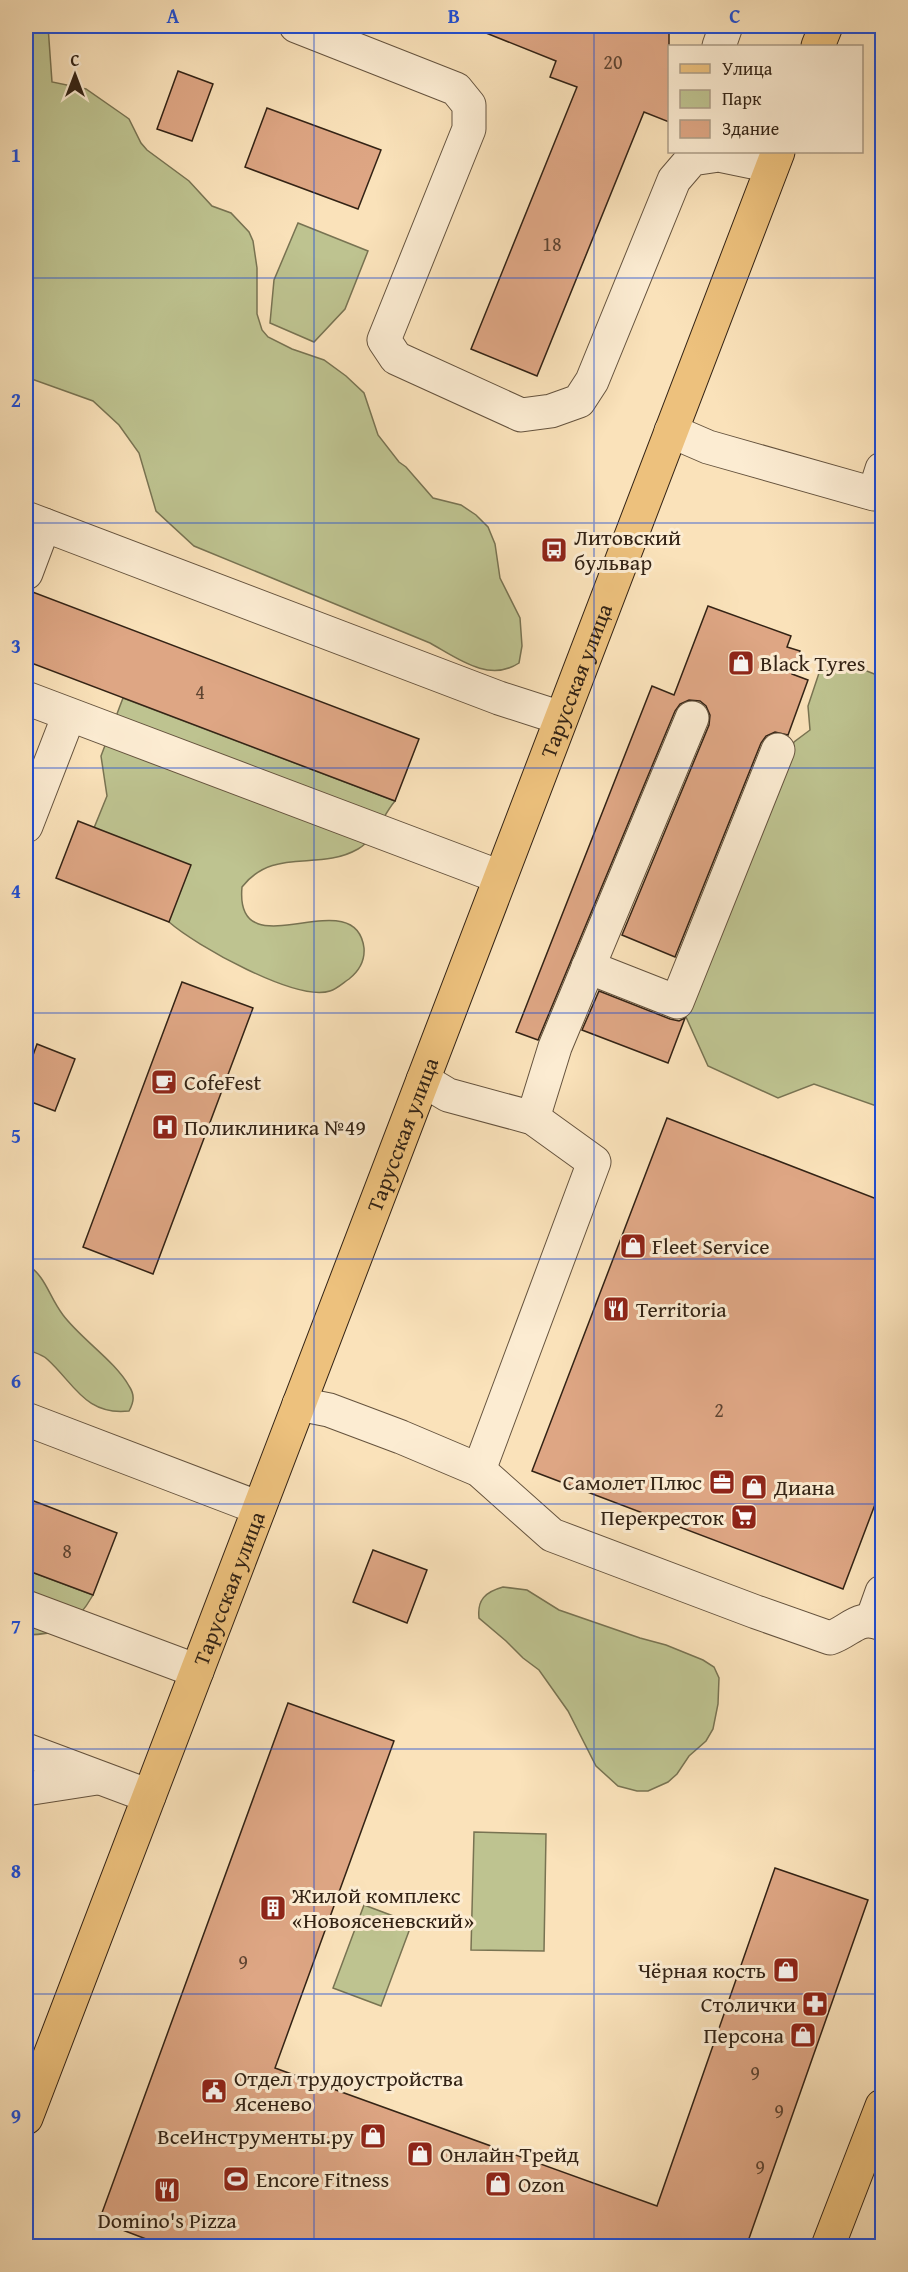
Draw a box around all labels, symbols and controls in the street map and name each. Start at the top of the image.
text: A [167,1,180,30]
text: B [448,1,460,30]
text: C [729,1,741,30]
north arrow [45,45,105,105]
legend [668,45,863,153]
house number: 20 [603,47,623,76]
text: С [70,48,80,72]
text: Улица [722,55,773,82]
text: Парк [722,85,762,112]
text: Здание [722,115,779,142]
text: 1 [11,140,21,169]
house number: 18 [542,229,562,258]
text: 2 [11,385,21,414]
place label: Литовский бульвар [574,521,681,578]
bus stop icon: Литовский бульвар [539,535,569,565]
street label: Тарусская улица [532,598,620,762]
text: 3 [11,631,21,660]
place label: Black Tyres [760,647,866,679]
shop icon: Black Tyres [726,648,756,678]
house number: 4 [195,677,205,706]
text: 4 [11,876,21,905]
street label: Тарусская улица [358,1052,446,1216]
place label: CofeFest [184,1066,261,1098]
cafe icon: CofeFest [149,1067,179,1097]
place label: Поликлиника №49 [184,1111,366,1143]
hospital icon: Поликлиника №49 [150,1112,180,1142]
text: 5 [11,1121,21,1150]
place label: Fleet Service [652,1230,770,1262]
shop icon: Fleet Service [618,1231,648,1261]
place label: Territoria [636,1293,727,1325]
restaurant icon: Territoria [601,1294,631,1324]
text: 6 [11,1366,21,1395]
house number: 2 [714,1395,724,1424]
place label: Самолет Плюс [563,1466,702,1498]
office icon: Самолет Плюс [707,1467,737,1497]
place label: Диана [773,1471,835,1503]
shop icon: Диана [739,1472,769,1502]
place label: Перекресток [600,1501,724,1533]
supermarket icon: Перекресток [729,1502,759,1532]
street label: Тарусская улица [185,1506,273,1670]
house number: 8 [62,1536,72,1565]
text: 7 [11,1611,21,1640]
text: 8 [11,1856,21,1885]
place label: Жилой комплекс «Новоясеневский» [291,1879,474,1936]
building icon: Жилой комплекс «Новоясеневский» [258,1893,288,1923]
house number: 9 [238,1947,248,1976]
place label: Чёрная кость [638,1954,766,1986]
shop icon: Чёрная кость [771,1955,801,1985]
place label: Столички [701,1988,796,2020]
pharmacy icon: Столички [800,1989,830,2019]
place label: Персона [703,2019,785,2051]
shop icon: Персона [788,2020,818,2050]
house number: 9 [750,2058,760,2087]
place label: Отдел трудоустройства Ясенево [233,2062,464,2119]
public building icon: Отдел трудоустройства Ясенево [199,2076,229,2106]
house number: 9 [774,2096,784,2125]
text: 9 [11,2101,21,2130]
place label: ВсеИнструменты.ру [157,2120,354,2152]
shop icon: ВсеИнструменты.ру [358,2121,388,2151]
place label: Онлайн Трейд [440,2138,579,2170]
shop icon: Онлайн Трейд [405,2139,435,2169]
house number: 9 [755,2152,765,2181]
place label: Encore Fitness [256,2163,389,2195]
sports icon: Encore Fitness [221,2164,251,2194]
place label: Ozon [518,2168,565,2200]
shop icon: Ozon [483,2169,513,2199]
restaurant icon: Domino's Pizza [152,2175,182,2205]
place label: Domino's Pizza [97,2204,237,2236]

